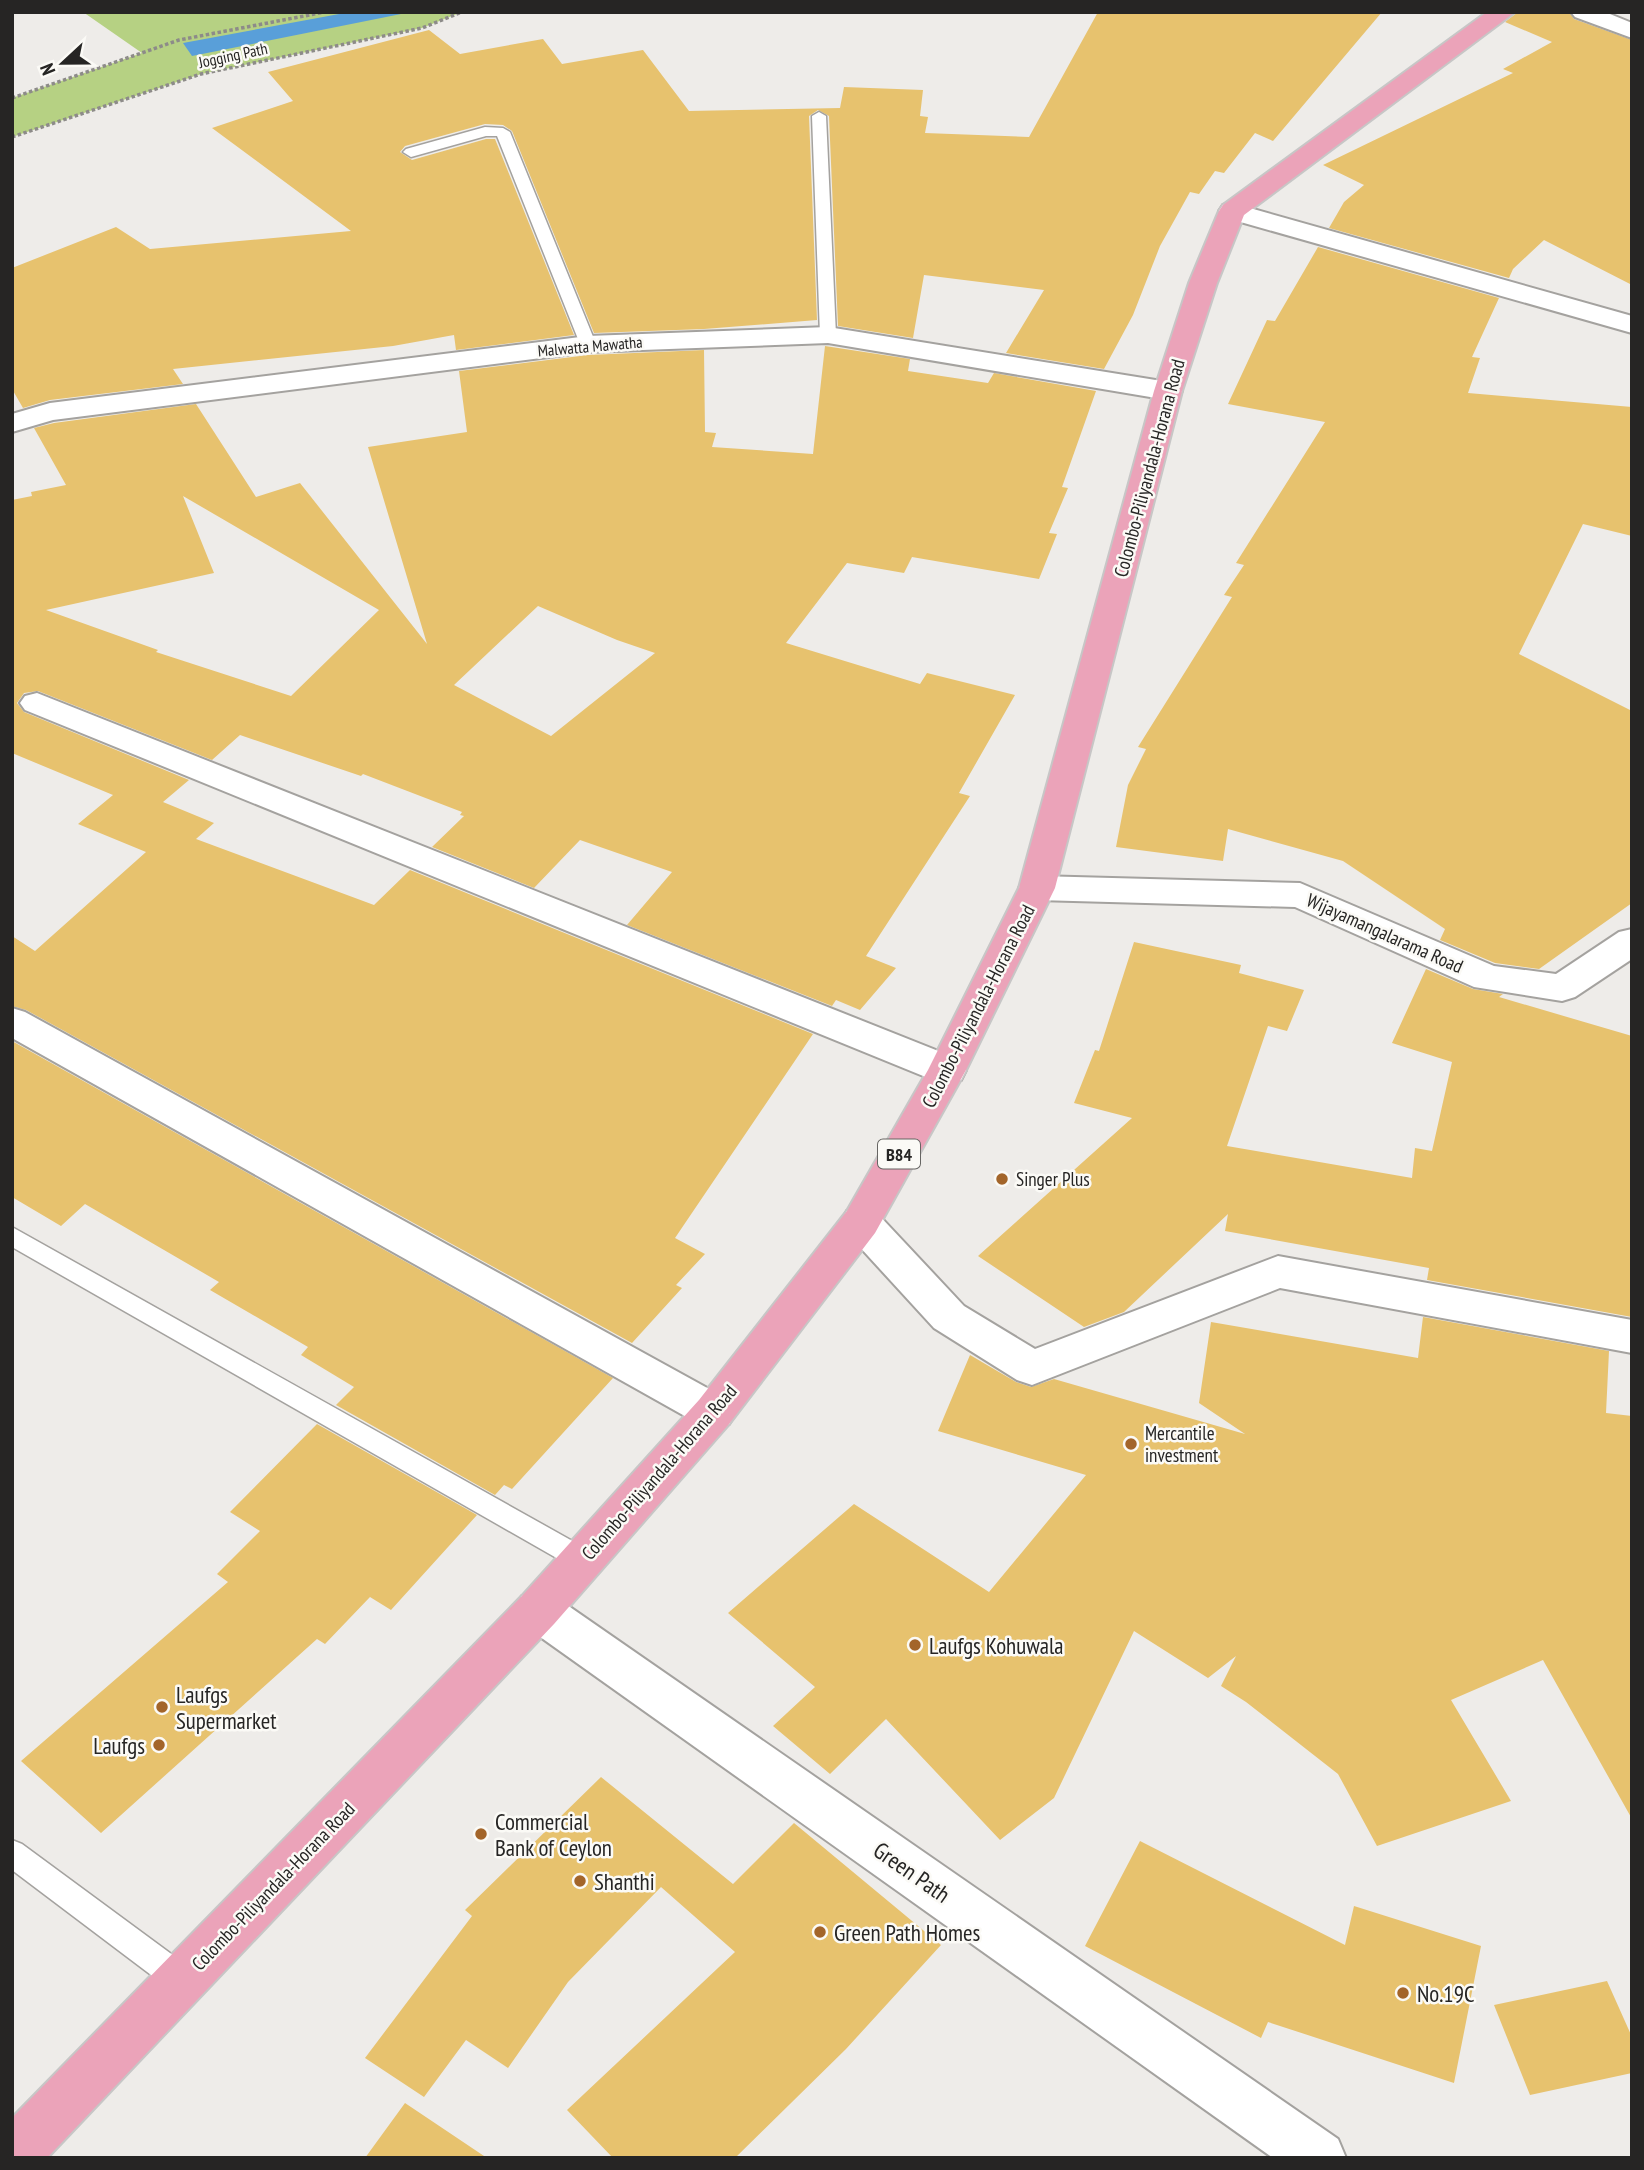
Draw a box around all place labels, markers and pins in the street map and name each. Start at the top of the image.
place label: Singer Plus [1016,1167,1090,1191]
marker: Singer Plus [994,1171,1010,1187]
place label: Mercantile investment [1145,1421,1219,1467]
marker: Mercantile investment [1123,1436,1139,1452]
place label: Laufgs Kohuwala [929,1631,1064,1660]
marker: Laufgs Kohuwala [907,1637,923,1653]
place label: Laufgs Supermarket [176,1680,277,1735]
marker: Laufgs Supermarket [154,1699,170,1715]
place label: Laufgs [93,1731,145,1760]
marker: Laufgs [151,1737,167,1753]
place label: Commercial Bank of Ceylon [495,1807,612,1862]
marker: Commercial Bank of Ceylon [473,1826,489,1842]
place label: Shanthi [594,1867,655,1896]
marker: Shanthi [572,1873,588,1889]
place label: Green Path Homes [834,1918,980,1947]
marker: Green Path Homes [812,1924,828,1940]
place label: No.19C [1417,1979,1475,2008]
marker: No.19C [1395,1985,1411,2001]

